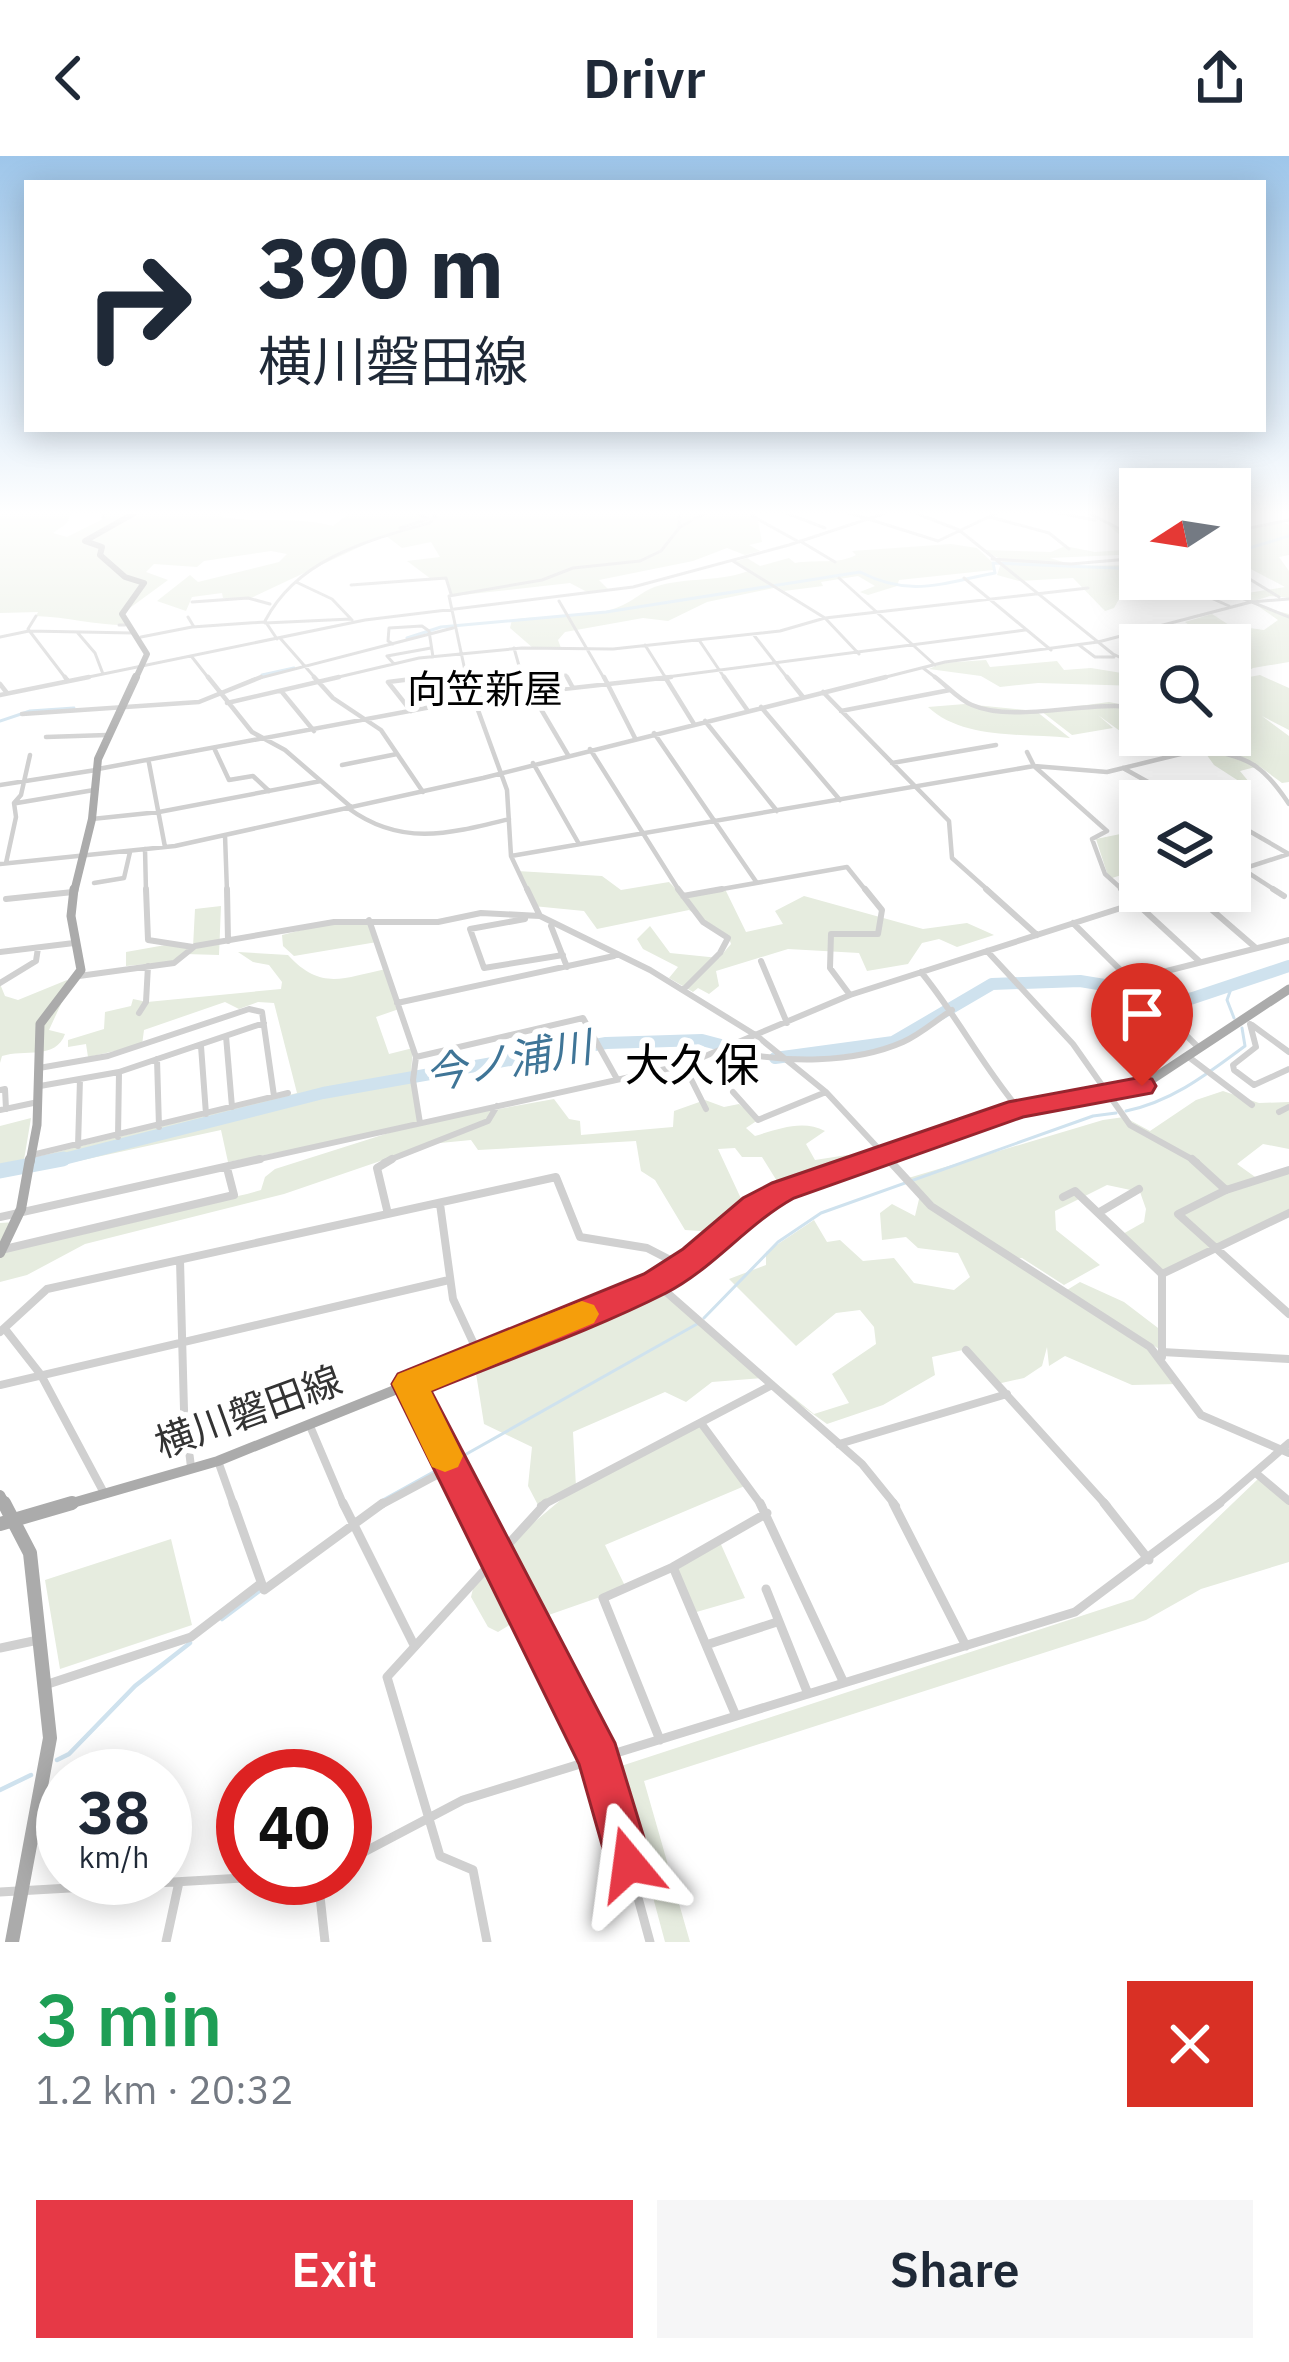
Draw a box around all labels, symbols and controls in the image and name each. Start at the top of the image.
text: Drivr [583,43,706,113]
icon: back [36,45,102,111]
icon: share [1187,45,1253,111]
text: 390 m [258,212,504,321]
icon: right [60,228,216,384]
text: 横川磐田線 [258,326,528,396]
north arrow [1119,468,1251,600]
map controls [1119,468,1251,912]
button: search [1119,624,1251,756]
district label: 向笠新屋 [407,663,563,714]
button: layers [1119,780,1251,912]
pin [1091,963,1193,1086]
icon: arrive [1109,981,1175,1047]
water label: 今ノ浦川 [420,1018,599,1102]
district label: 大久保 [624,1035,760,1093]
street label: 横川磐田線 [148,1354,348,1468]
speed limit sign: 40 [216,1749,372,1905]
text: 38 [78,1772,150,1851]
position arrow [566,1801,692,1927]
text: km/h [79,1837,149,1876]
text: 3 min [36,1972,222,2066]
button: close [1127,1981,1253,2107]
text: 1.2 km · 20:32 [36,2064,293,2115]
button: Exit [36,2200,633,2338]
button: Share [657,2200,1253,2338]

